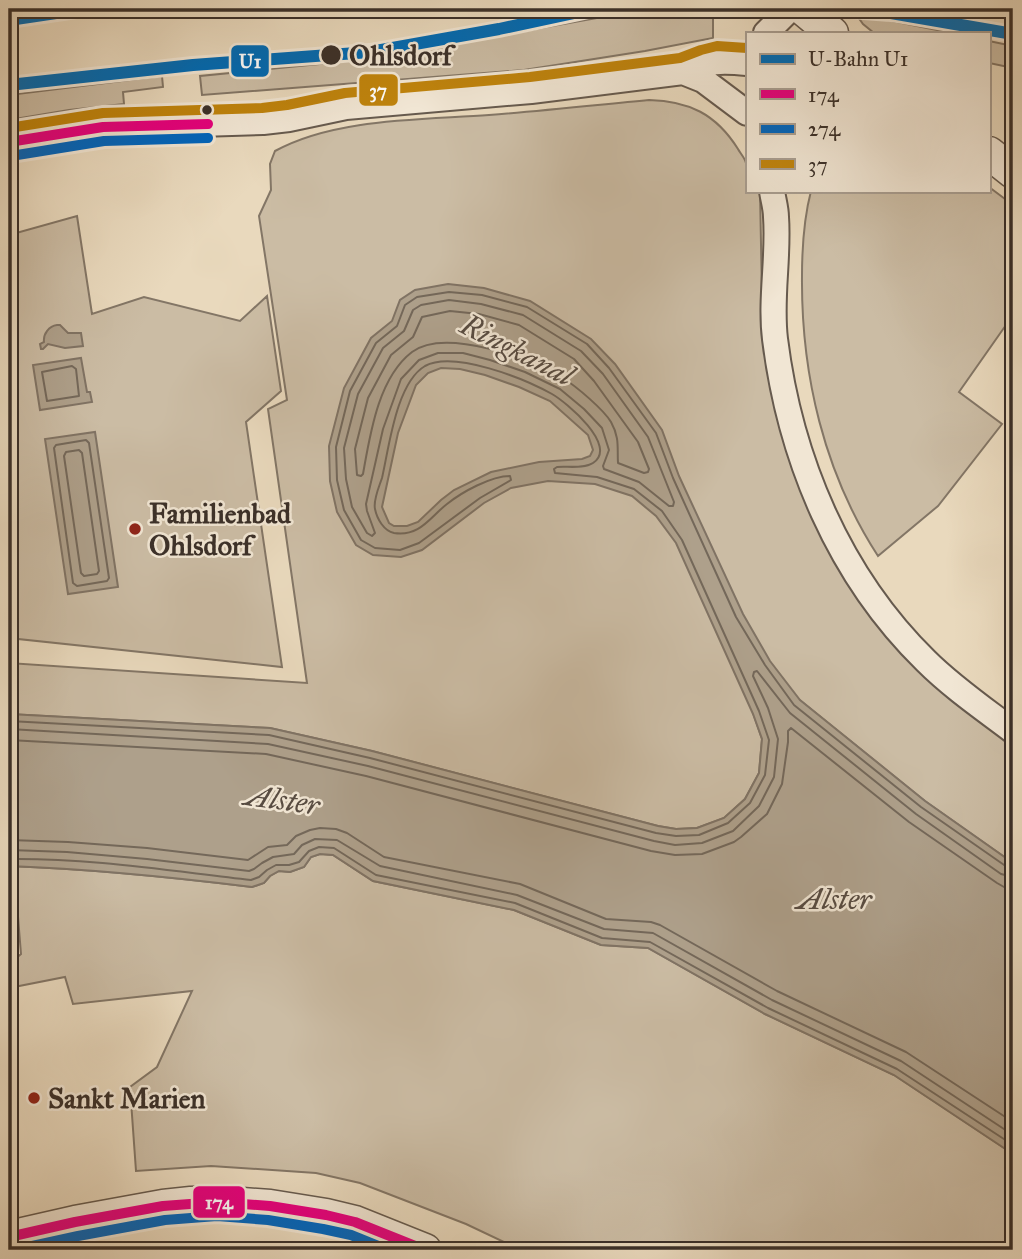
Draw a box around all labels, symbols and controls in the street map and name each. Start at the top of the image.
legend [746,32,990,192]
place label: Ohlsdorf [349,38,456,73]
marker: Ohlsdorf [319,43,343,67]
line badge: U1 [230,44,270,78]
text: U-Bahn U1 [808,46,908,72]
text: U1 [239,50,262,73]
line badge: 37 [358,73,399,107]
text: 37 [369,79,387,103]
text: 174 [808,82,840,108]
unlabelled marker [200,103,214,117]
text: 274 [808,116,842,142]
text: 37 [808,152,828,178]
water label: Ringkanal [454,306,582,395]
place label: Familienbad Ohlsdorf [149,496,292,563]
marker: Familienbad Ohlsdorf [127,521,143,537]
water label: Alster [239,777,323,823]
water label: Alster [793,881,873,917]
place label: Sankt Marien [48,1081,206,1116]
marker: Sankt Marien [26,1090,42,1106]
line badge: 174 [192,1185,246,1219]
text: 174 [205,1191,234,1215]

